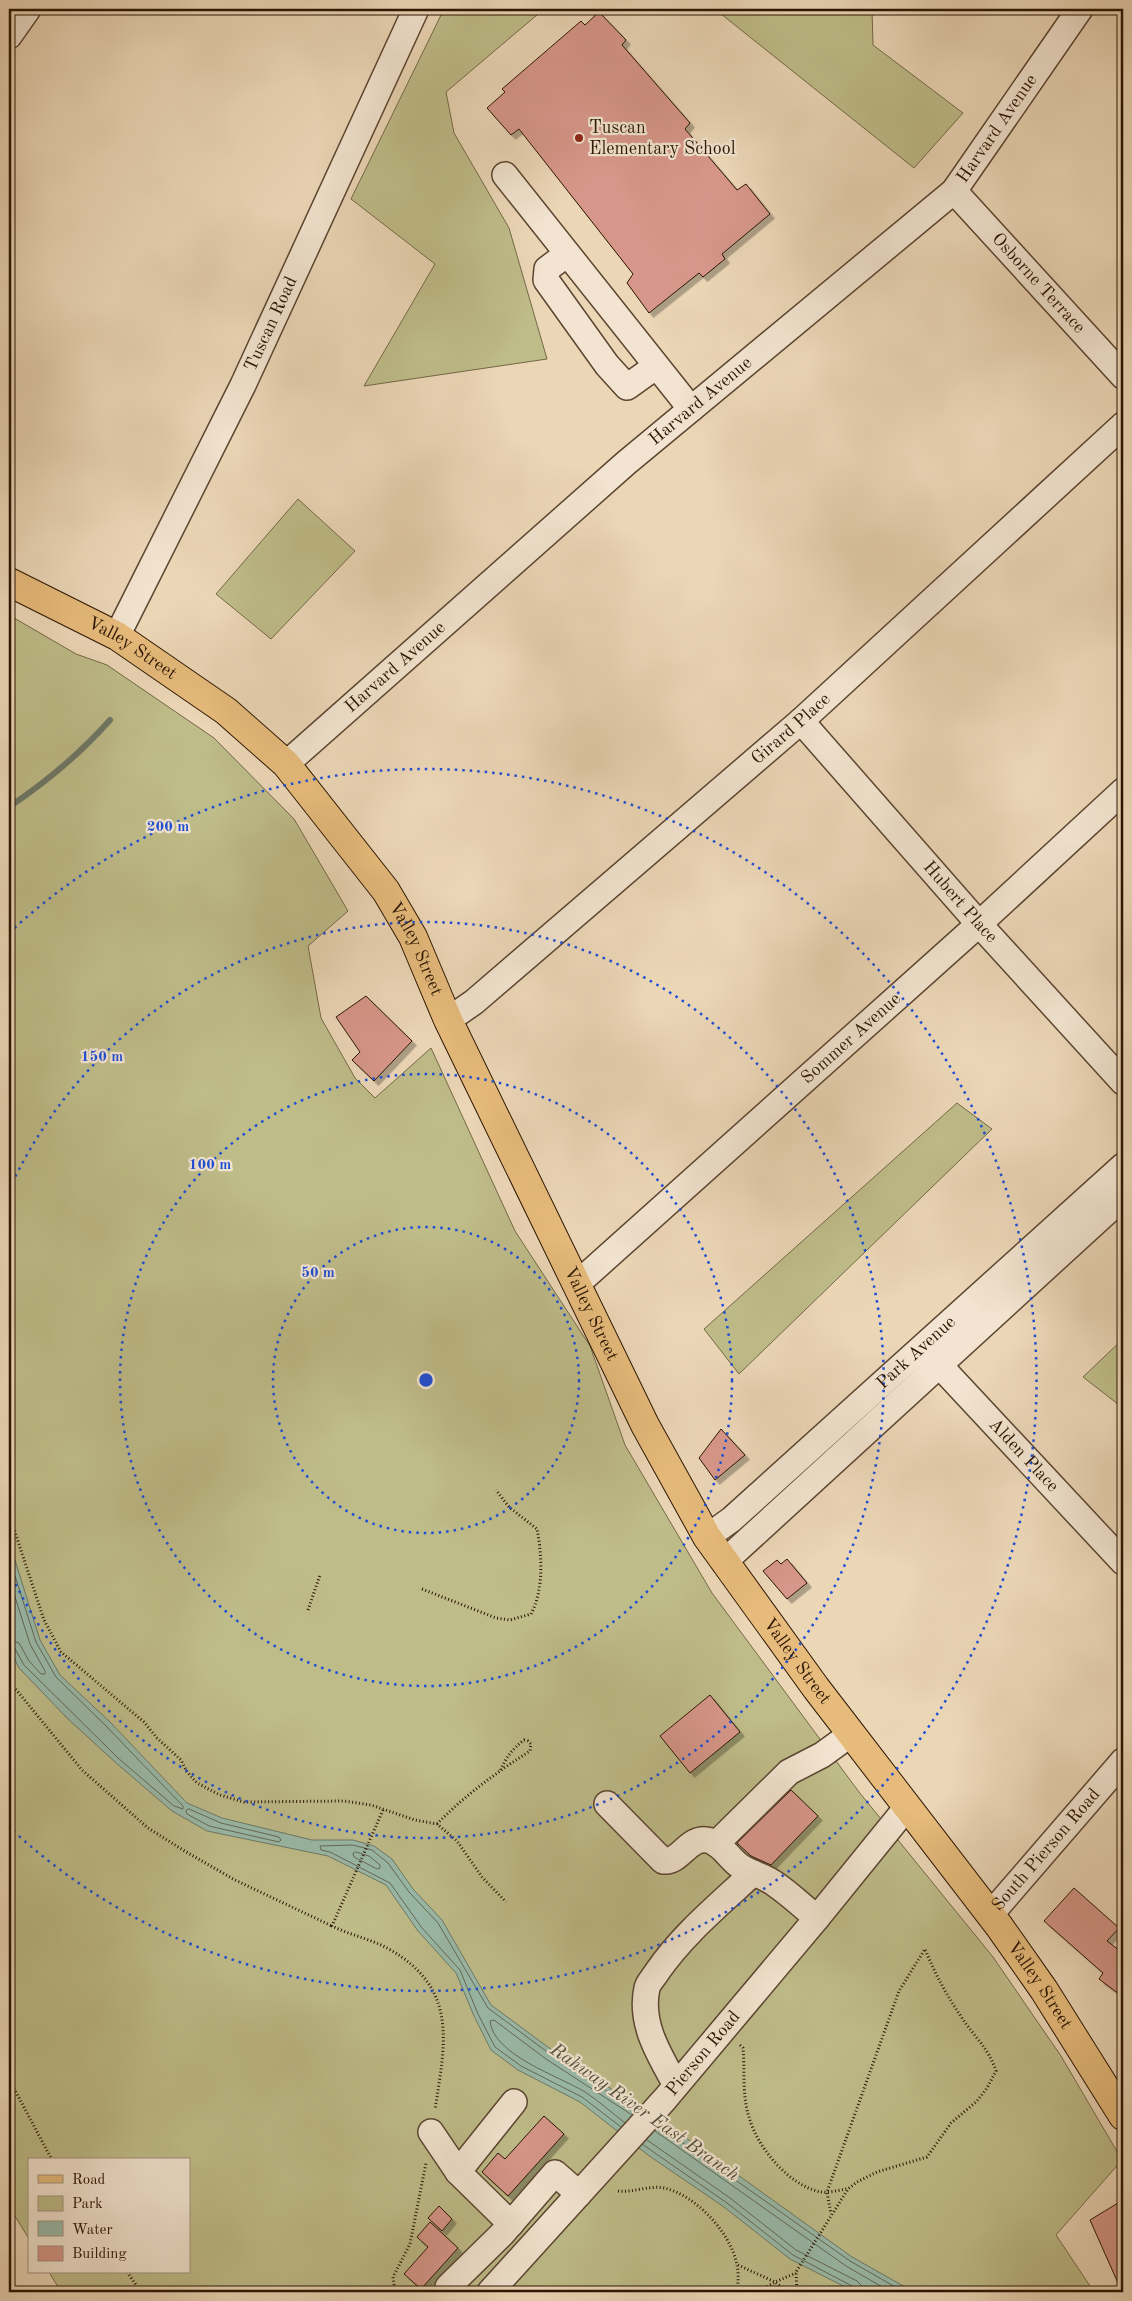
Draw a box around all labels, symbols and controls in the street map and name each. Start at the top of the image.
street label: Harvard Avenue [953,71,1041,186]
place label: Tuscan Elementary School [589,119,736,158]
marker: Tuscan Elementary School [573,132,585,144]
street label: Osborne Terrace [988,230,1088,337]
street label: Tuscan Road [242,274,301,374]
street label: Harvard Avenue [646,354,755,449]
street label: Valley Street [85,614,180,683]
street label: Harvard Avenue [342,618,449,716]
street label: Girard Place [748,690,834,768]
text: 200 m [147,820,189,835]
street label: Hubert Place [919,858,1001,946]
street label: Valley Street [386,899,446,998]
street label: Sommer Avenue [798,990,904,1087]
text: 150 m [81,1050,123,1065]
text: 100 m [189,1158,231,1173]
street label: Valley Street [561,1264,621,1364]
text: 50 m [301,1266,335,1281]
street label: Park Avenue [873,1313,959,1393]
centre of rings [417,1371,435,1389]
street label: Alden Place [985,1415,1062,1496]
street label: Valley Street [760,1615,834,1708]
street label: South Pierson Road [989,1785,1104,1915]
street label: Valley Street [1004,1938,1075,2033]
street label: Pierson Road [663,2008,744,2099]
water label: Rahway River East Branch [545,2040,742,2186]
legend [28,2158,190,2274]
text: Road [72,2173,106,2188]
text: Park [72,2197,103,2212]
text: Water [72,2223,113,2238]
text: Building [72,2247,127,2262]

